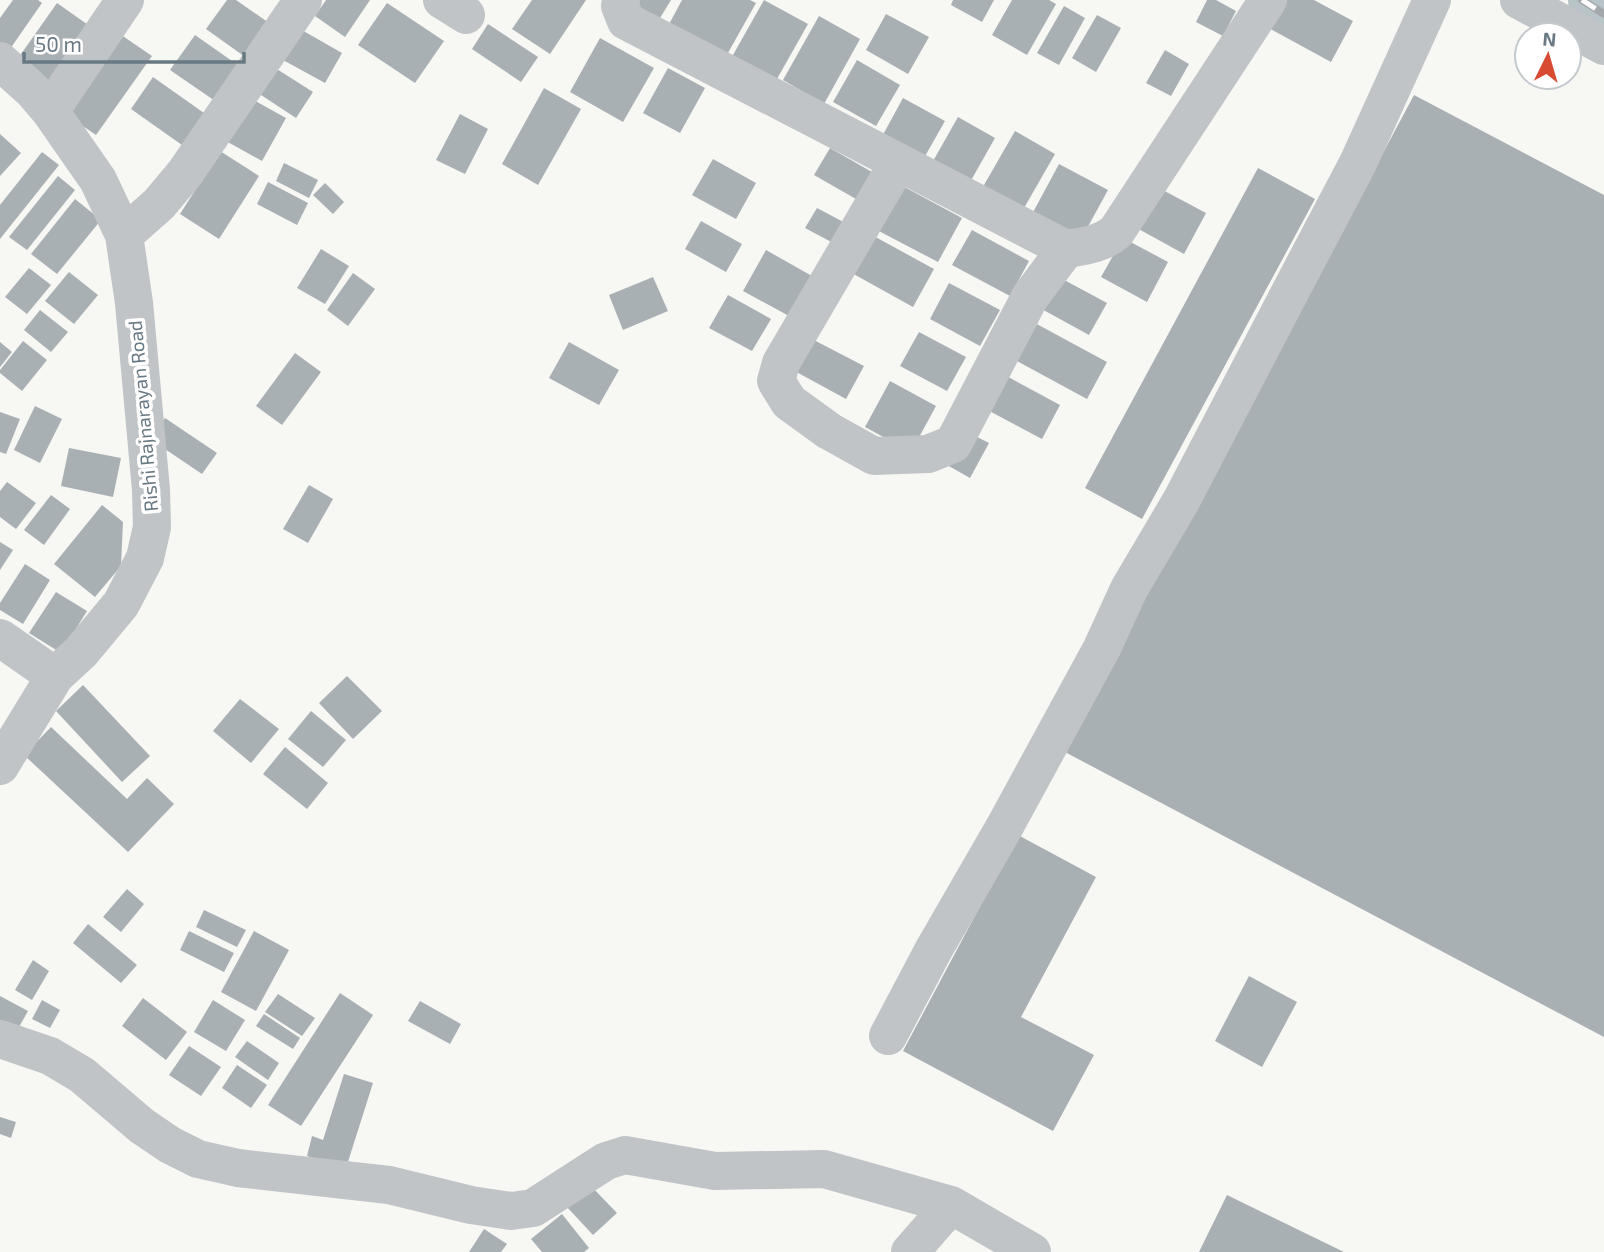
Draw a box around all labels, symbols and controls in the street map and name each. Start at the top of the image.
scale bar [24,21,245,65]
north arrow [1513,21,1583,91]
text: N [1542,27,1557,51]
text: 50 m [35,31,82,56]
street label: Rishi Rajnarayan Road [123,319,162,513]

